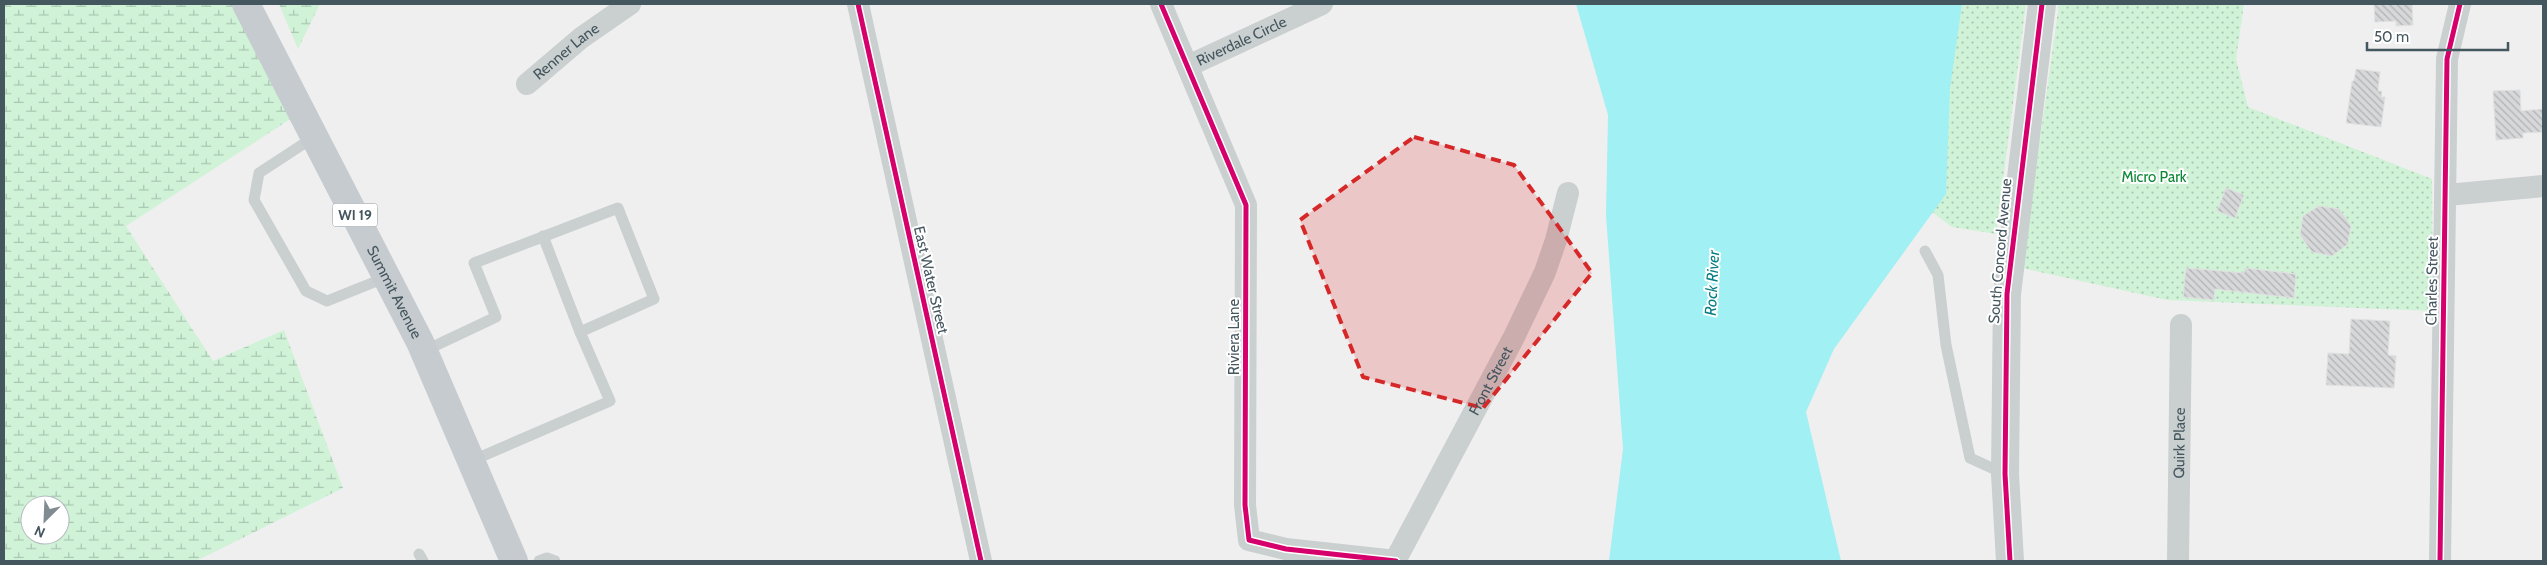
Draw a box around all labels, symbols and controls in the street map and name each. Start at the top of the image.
street label: Riverdale Circle [1194,13,1290,70]
street label: Renner Lane [530,19,603,84]
scale bar [2367,20,2508,52]
text: 50 m [2374,28,2409,46]
park label: Micro Park [2121,168,2187,186]
street label: South Concord Avenue [1985,177,2015,324]
road number: WI 19 [332,204,378,226]
street label: East Water Street [910,224,952,336]
street label: Charles Street [2422,237,2442,325]
street label: Summit Avenue [363,243,426,342]
water label: Rock River [1701,249,1723,316]
street label: Riviera Lane [1225,299,1243,375]
street label: Front Street [1465,343,1516,418]
street label: Quirk Place [2170,407,2189,479]
north arrow [20,495,70,545]
text: N [32,522,48,542]

